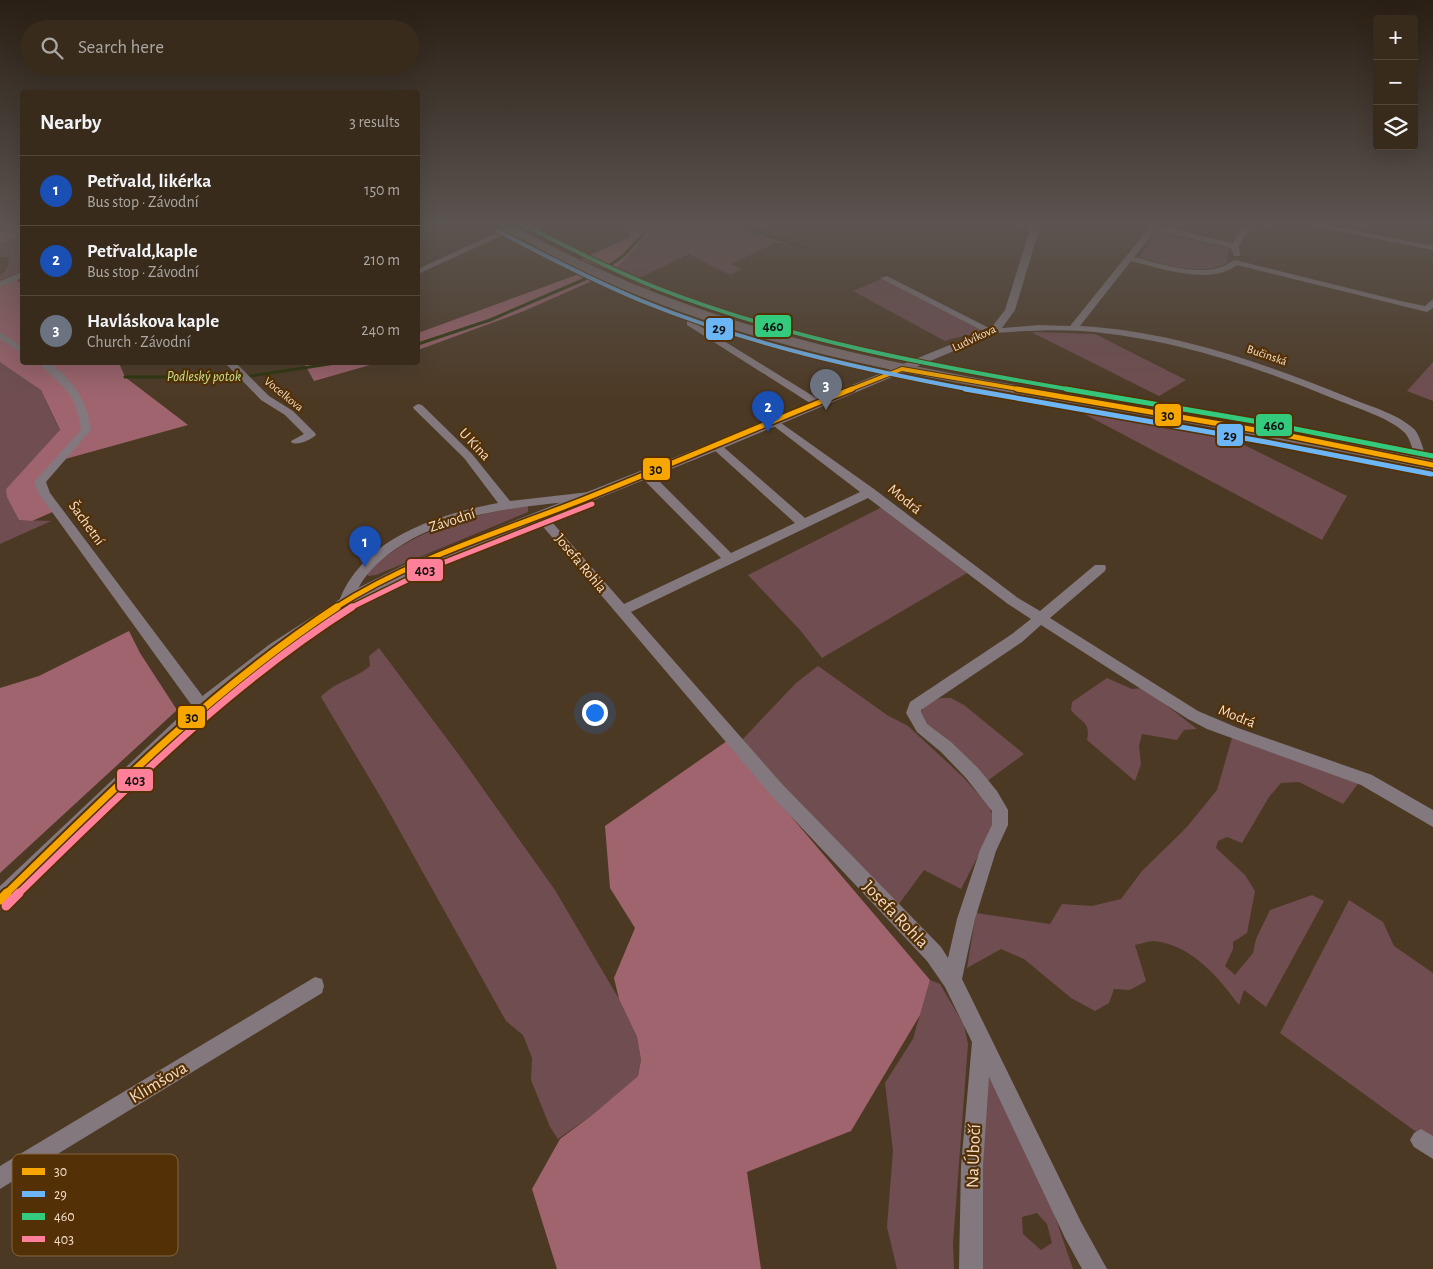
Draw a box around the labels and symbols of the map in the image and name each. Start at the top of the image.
line badge: 460 [754,314,792,338]
line badge: 29 [705,317,734,341]
text: 460 [762,320,784,334]
text: 29 [712,322,726,336]
street label: Ludvíkova [950,323,998,353]
street label: Bučinská [1245,343,1289,368]
pin: 3 [810,369,842,410]
water label: Podleský potok [167,370,242,384]
street label: Vocelkova [262,375,306,414]
pin: 2 [752,391,784,432]
line badge: 30 [1154,403,1182,427]
text: 30 [1161,409,1175,423]
line badge: 460 [1255,413,1293,437]
text: 460 [1263,419,1285,433]
line badge: 29 [1216,423,1244,447]
street label: U Kina [456,425,493,464]
text: 29 [1223,429,1237,443]
line badge: 30 [642,457,671,481]
text: 30 [649,463,663,477]
street label: Modrá [885,482,924,517]
street label: Šachetní [66,498,108,548]
street label: Závodní [427,506,477,535]
pin: 1 [349,526,381,567]
street label: Josefa Rohla [552,531,609,596]
line badge: 403 [406,558,444,582]
text: 403 [415,564,435,578]
your location [582,700,608,726]
street label: Modrá [1216,702,1257,731]
line badge: 30 [177,705,206,729]
text: 30 [185,711,199,725]
line badge: 403 [116,768,154,792]
text: 403 [125,774,145,788]
street label: Josefa Rohla [859,878,932,952]
street label: Klimšova [126,1059,191,1107]
street label: Na Úbočí [961,1123,984,1188]
legend [12,1154,178,1256]
text: 30 [54,1165,67,1179]
text: 29 [54,1188,67,1202]
text: 460 [54,1210,75,1224]
text: 403 [54,1233,74,1247]

